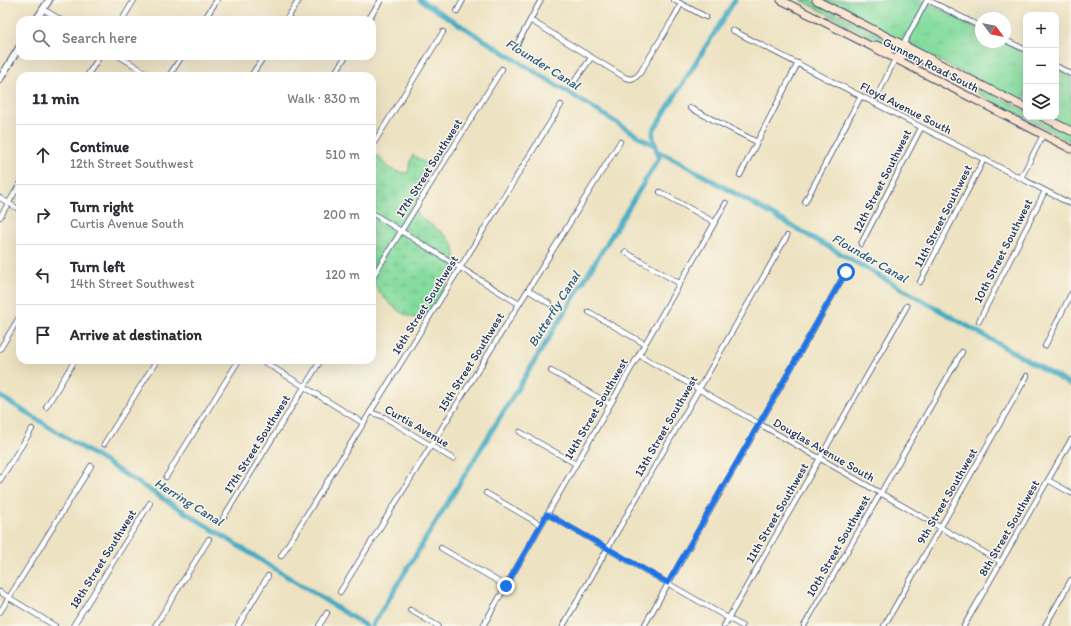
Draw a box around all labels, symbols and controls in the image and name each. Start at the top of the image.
north arrow [975,12,1011,48]
map controls [1023,12,1059,120]
button: + [1023,12,1059,48]
search box [16,16,376,60]
icon: search [30,27,52,49]
text: Search here [62,29,137,47]
water label: Flounder Canal [503,35,584,93]
street label: Gunnery Road South [881,35,982,96]
button: − [1023,48,1059,84]
street label: Floyd Avenue South [858,79,954,137]
button: layers [1023,84,1059,120]
text: 11 min [32,88,79,108]
text: Walk · 830 m [287,91,360,106]
street label: 17th Street Southwest [393,116,465,220]
street label: 12th Street Southwest [850,127,914,235]
text: Continue [70,138,129,156]
icon: ahead [32,144,54,166]
text: 510 m [325,147,360,162]
text: 12th Street Southwest [70,156,194,171]
street label: 11th Street Southwest [911,162,975,270]
street label: 10th Street Southwest [971,196,1036,305]
text: Turn right [70,198,134,216]
icon: right [32,204,54,226]
text: 200 m [323,207,360,222]
text: Curtis Avenue South [70,216,184,231]
water label: Flounder Canal [830,230,912,286]
street label: 16th Street Southwest [389,252,461,357]
text: Turn left [70,258,125,276]
route start [837,263,855,281]
icon: left [32,264,54,286]
text: 120 m [325,267,360,282]
water label: Butterfly Canal [525,267,584,349]
text: 14th Street Southwest [70,276,195,291]
street label: 15th Street Southwest [435,310,507,414]
icon: arrive [32,324,54,346]
text: Arrive at destination [70,326,202,344]
street label: 14th Street Southwest [561,355,631,462]
street label: 13th Street Southwest [631,373,701,479]
street label: 17th Street Southwest [221,392,293,496]
street label: Curtis Avenue [382,402,452,450]
street label: Douglas Avenue South [771,415,877,485]
street label: 9th Street Southwest [914,445,980,546]
street label: 11th Street Southwest [743,460,812,566]
water label: Herring Canal [152,475,227,530]
street label: 8th Street Southwest [976,477,1043,579]
street label: 10th Street Southwest [803,492,873,599]
street label: 18th Street Southwest [67,506,139,611]
route end [497,577,515,595]

